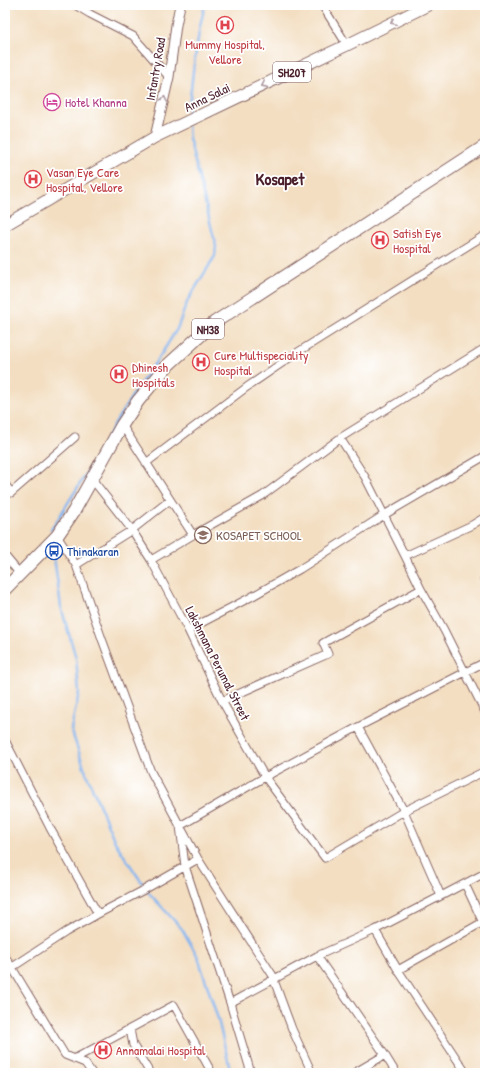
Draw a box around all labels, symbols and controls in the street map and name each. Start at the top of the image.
hospital icon: Mummy Hospital, Vellore [215,15,235,35]
one-way arrow [390,17,398,25]
place label: Mummy Hospital, Vellore [185,35,265,68]
street label: Infantry Road [141,36,169,102]
road number: SH207 [273,62,311,82]
street label: Anna Salai [181,78,233,116]
one-way arrow [261,80,268,88]
hotel icon: Hotel Khanna [42,92,62,112]
place label: Hotel Khanna [65,93,127,111]
one-way arrow [159,96,167,102]
place label: Vasan Eye Care Hospital, Vellore [46,163,123,196]
district label: Kosapet [256,167,306,191]
hospital icon: Vasan Eye Care Hospital, Vellore [23,169,43,189]
place label: Satish Eye Hospital [393,224,441,257]
hospital icon: Satish Eye Hospital [370,230,390,250]
road number: NH38 [192,319,224,339]
place label: Cure Multispeciality Hospital [214,346,309,379]
hospital icon: Cure Multispeciality Hospital [191,352,211,372]
place label: Dhinesh Hospitals [132,358,175,391]
hospital icon: Dhinesh Hospitals [109,364,129,384]
school or university icon: KOSAPET SCHOOL [193,525,213,545]
place label: KOSAPET SCHOOL [216,526,302,544]
bus stop icon: Thinakaran [44,541,64,561]
place label: Thinakaran [67,542,119,560]
street label: Lakshmana Perumal Street [181,603,255,724]
hospital icon: Annamalai Hospital [93,1040,113,1060]
place label: Annamalai Hospital [116,1041,206,1059]

